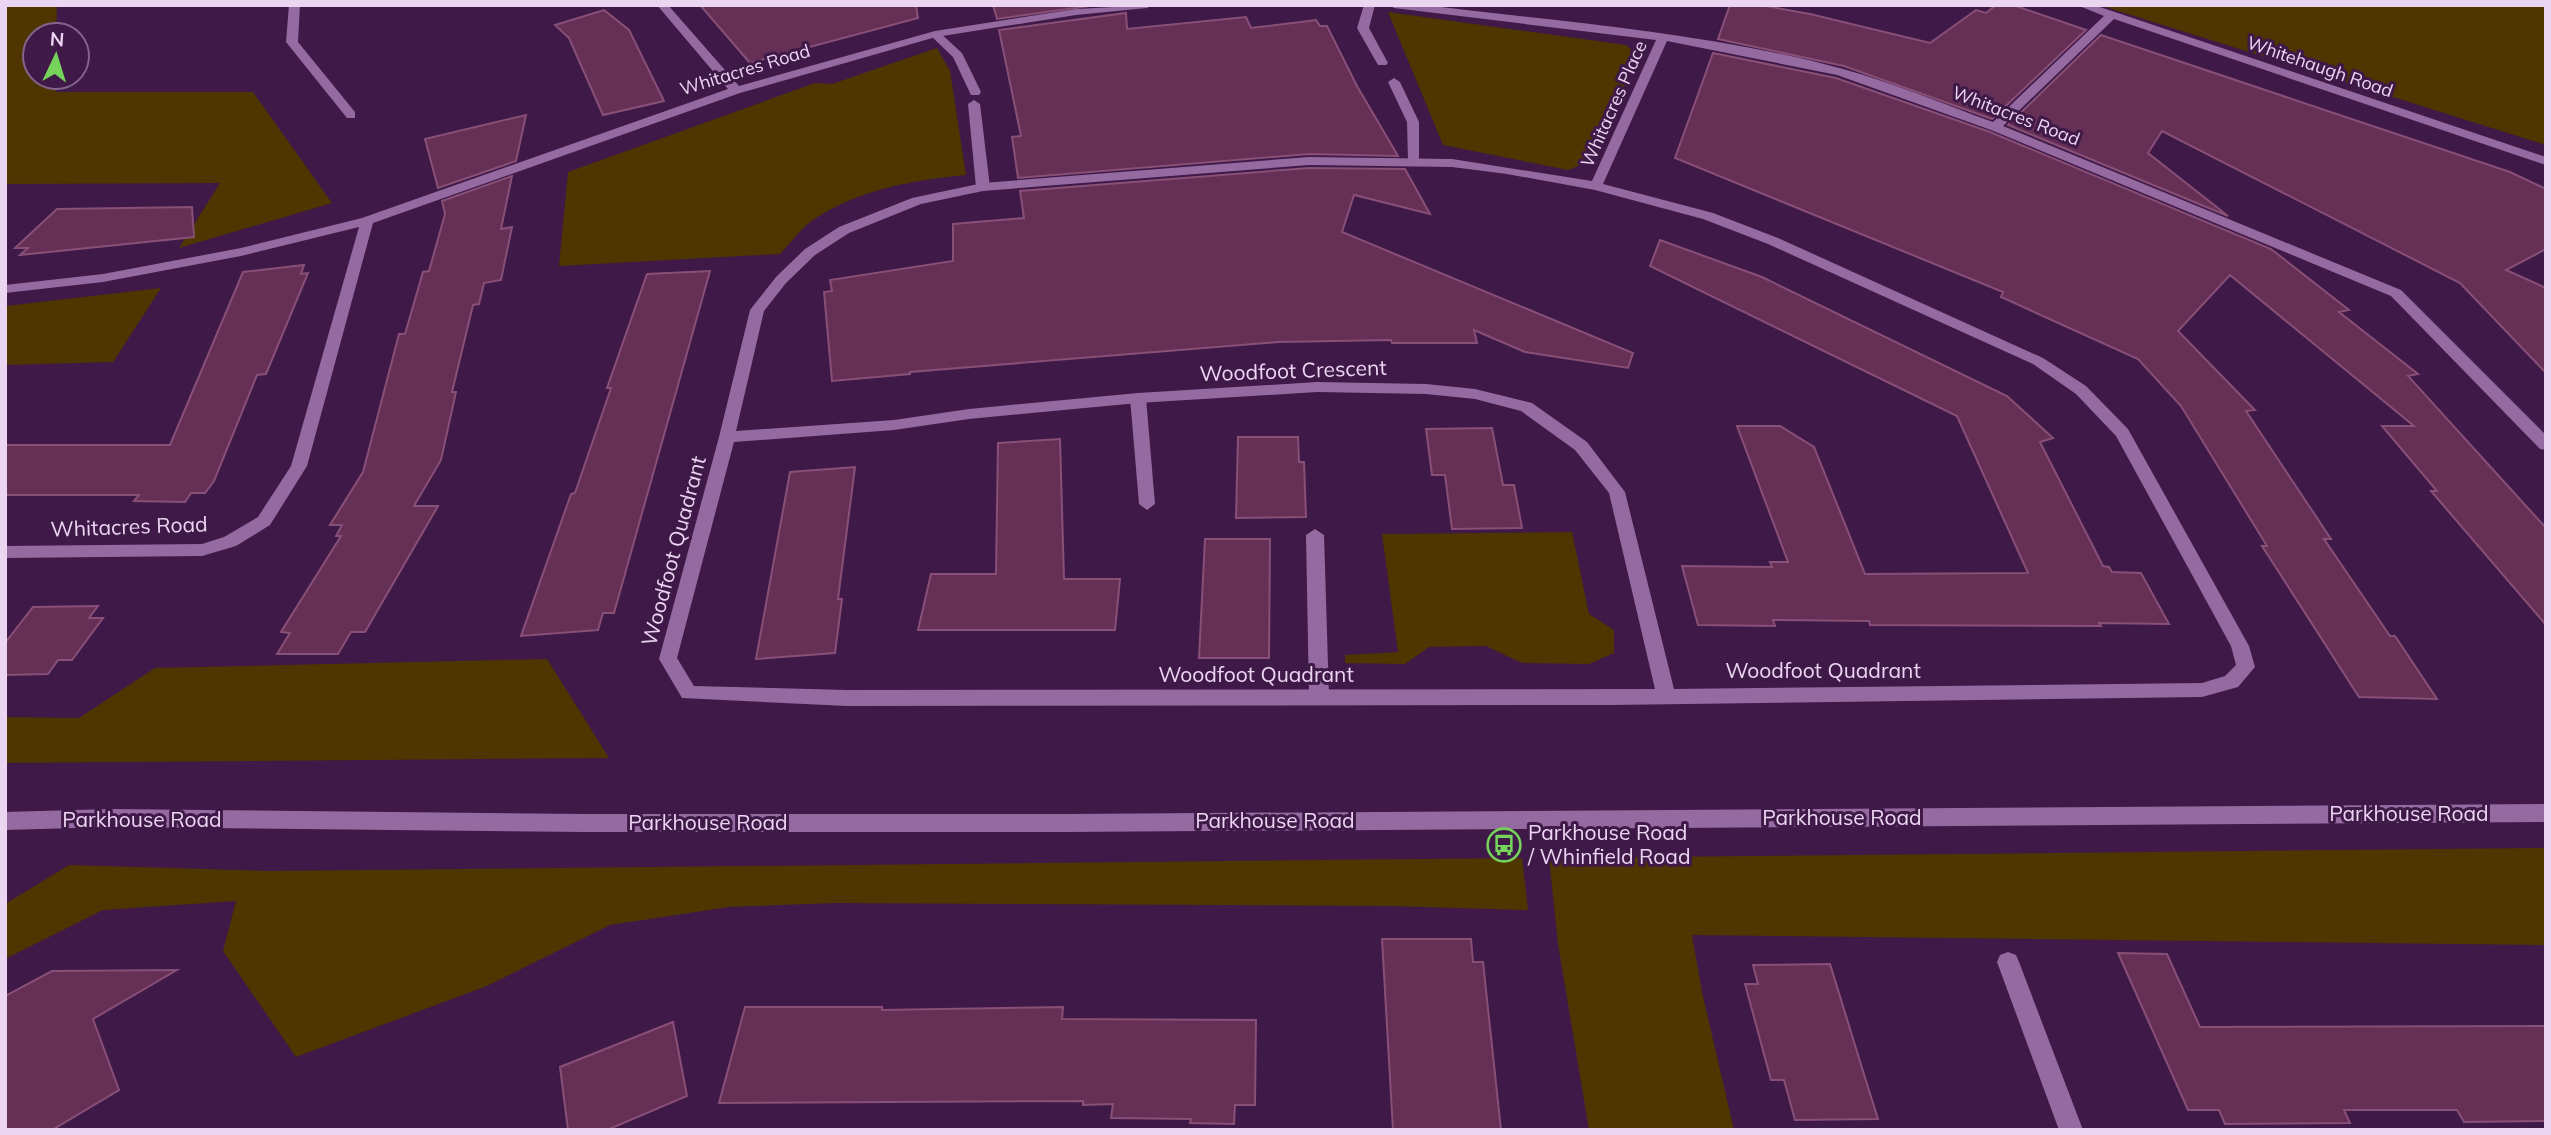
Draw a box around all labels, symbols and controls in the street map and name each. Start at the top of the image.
north arrow [21,21,91,91]
text: N [49,27,65,52]
street label: Whitehaugh Road [2244,31,2396,102]
street label: Whitacres Place [1575,37,1652,171]
street label: Whitacres Road [677,39,813,100]
street label: Whitacres Road [1949,81,2083,150]
street label: Woodfoot Crescent [1199,354,1387,386]
street label: Woodfoot Quadrant [635,453,711,649]
street label: Whitacres Road [50,510,208,542]
street label: Woodfoot Quadrant [1725,657,1921,683]
street label: Woodfoot Quadrant [1158,661,1354,687]
street label: Parkhouse Road [2329,800,2489,826]
street label: Parkhouse Road [1762,804,1922,830]
street label: Parkhouse Road [62,806,222,832]
street label: Parkhouse Road [1195,807,1355,833]
street label: Parkhouse Road [628,809,788,835]
place label: Parkhouse Road / Whinfield Road [1527,819,1691,869]
bus stop icon: Parkhouse Road / Whinfield Road [1485,826,1523,864]

